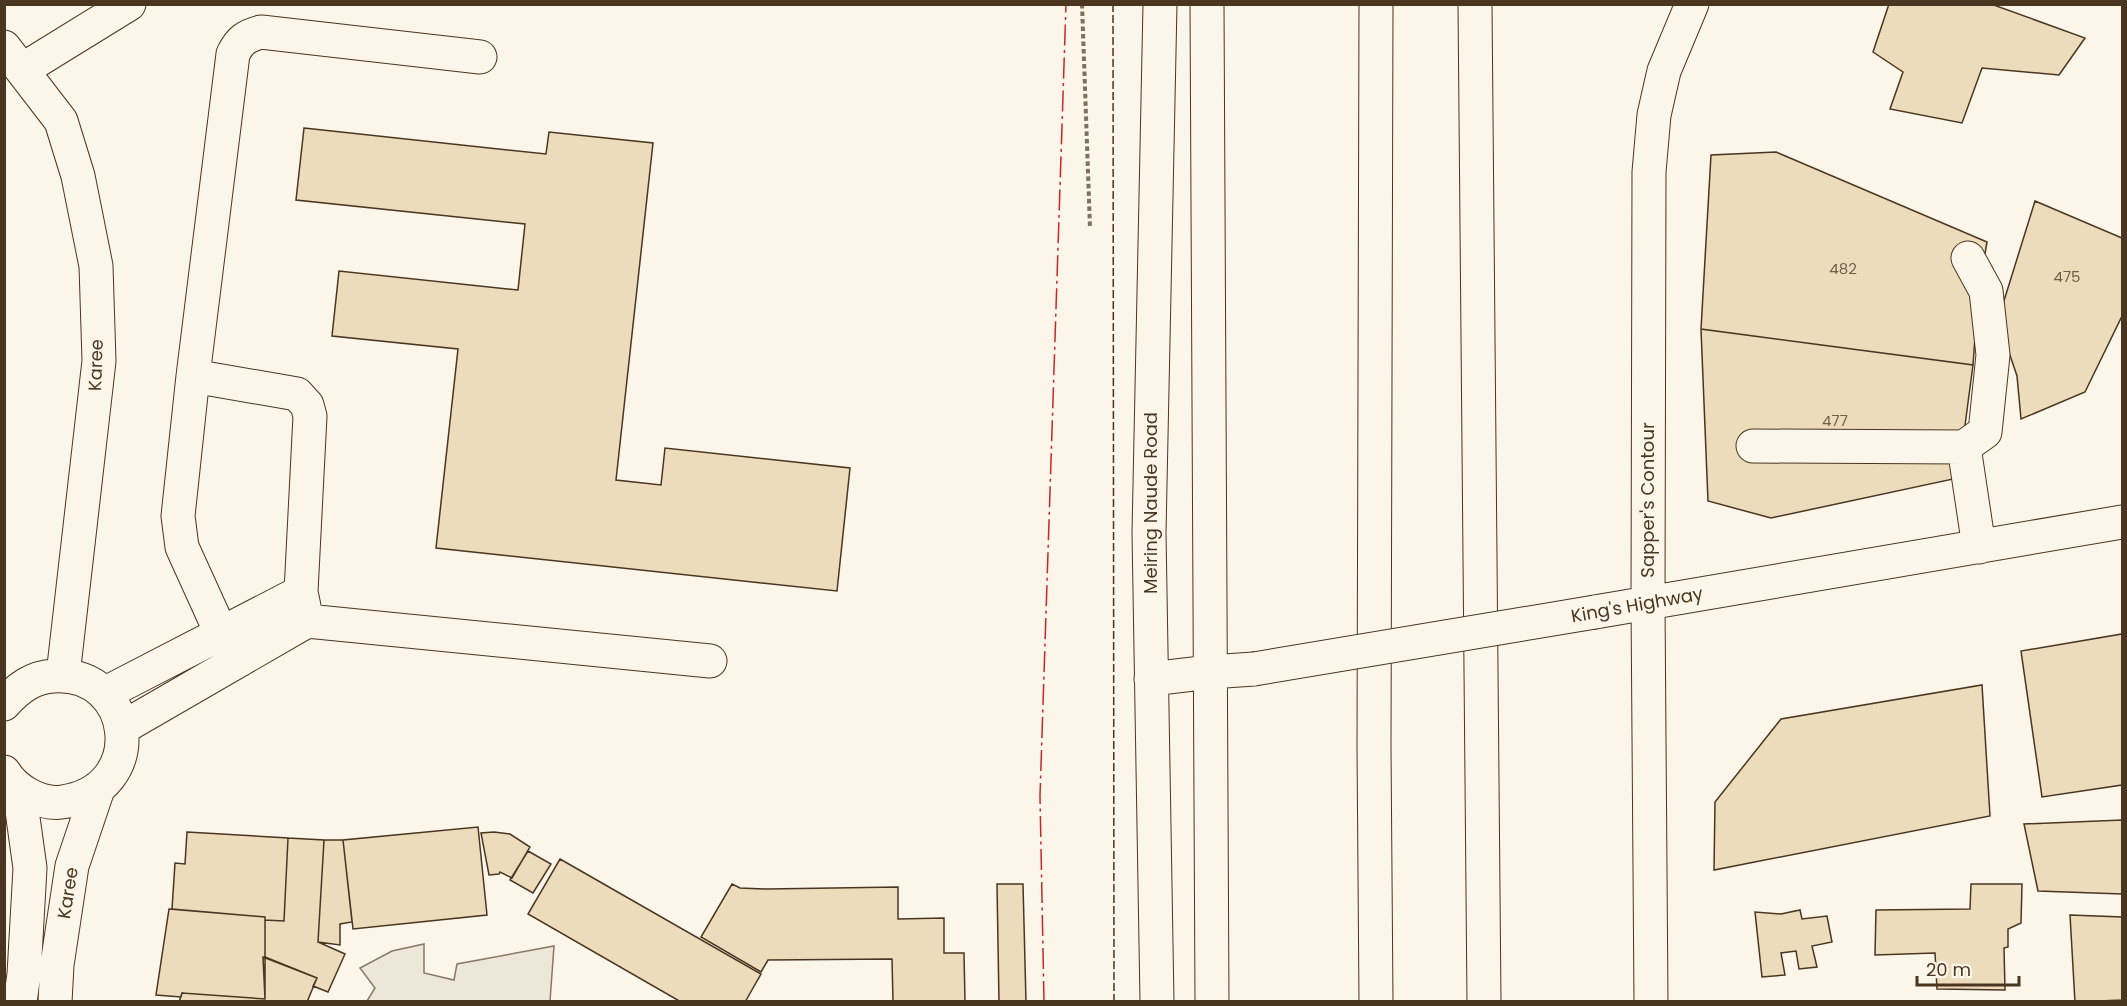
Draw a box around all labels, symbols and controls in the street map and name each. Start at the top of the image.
house number: 482 [1829,258,1857,279]
house number: 475 [2053,266,2081,287]
street label: Karee [82,339,109,391]
house number: 477 [1822,410,1848,431]
street label: Meiring Naude Road [1138,412,1163,594]
street label: Sapper's Contour [1635,422,1660,578]
street label: King's Highway [1569,581,1705,628]
street label: Karee [51,865,84,921]
scale bar [1917,949,2019,987]
text: 20 m [1926,957,1971,982]

